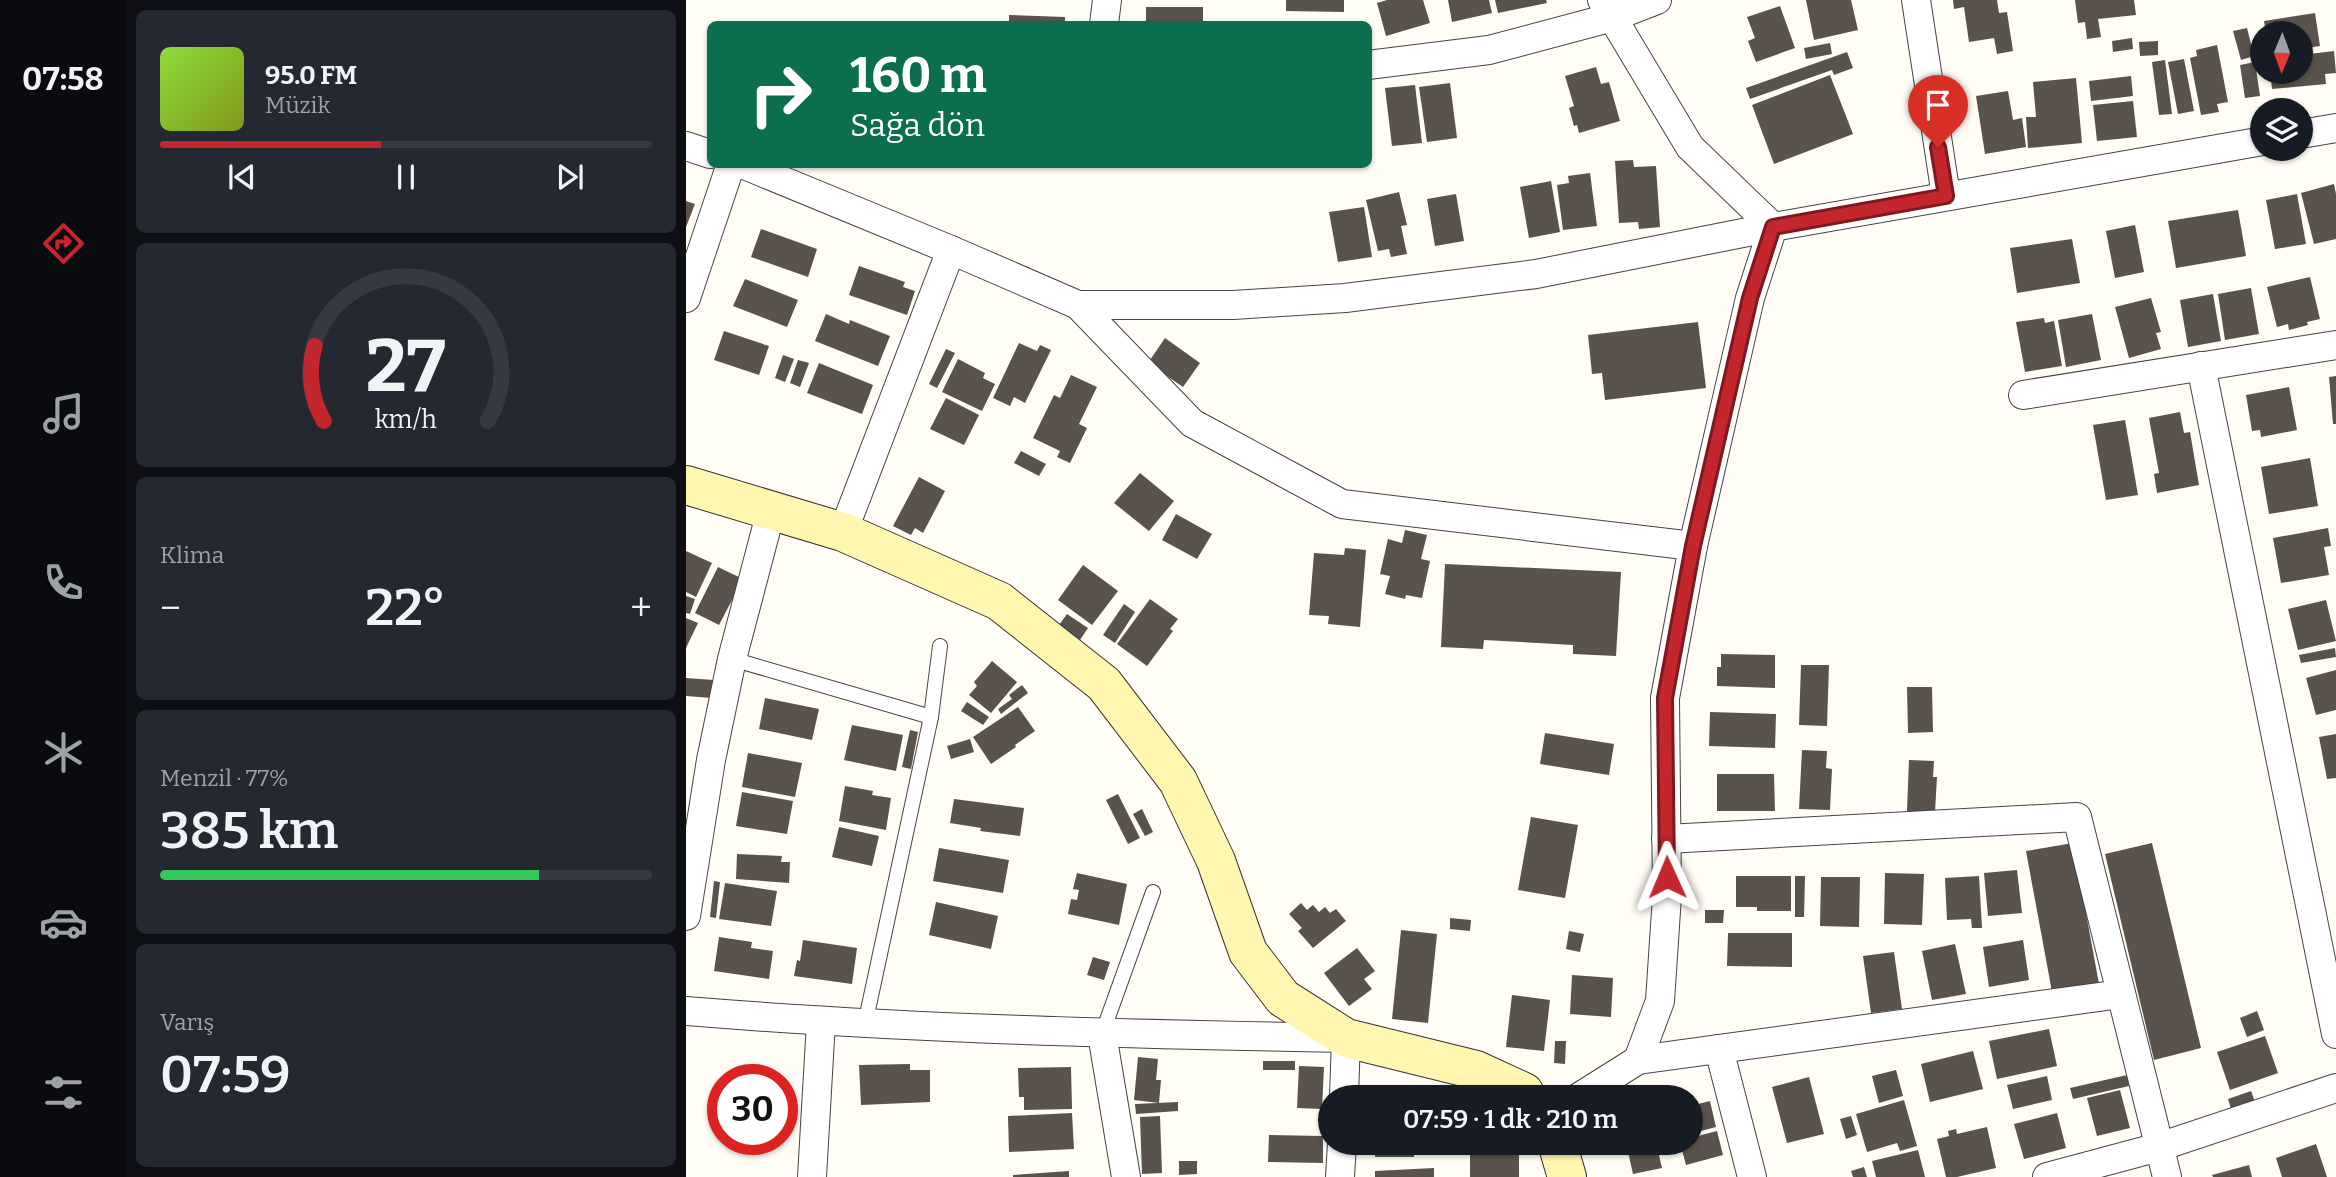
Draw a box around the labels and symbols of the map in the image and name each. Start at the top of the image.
north arrow [2250,21,2314,84]
pin [1908,75,1968,147]
position arrow [1630,840,1704,914]
speed limit sign: 30 [707,1064,798,1155]

